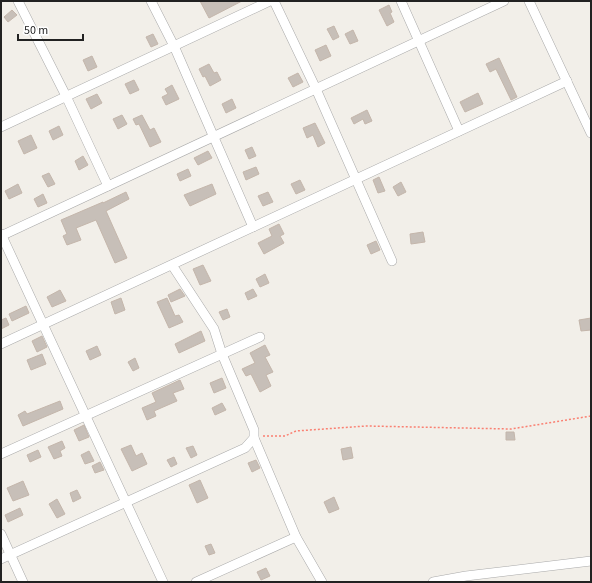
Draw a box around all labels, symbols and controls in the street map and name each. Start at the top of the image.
scale bar [18,16,83,42]
text: 50 m [24,22,48,39]

